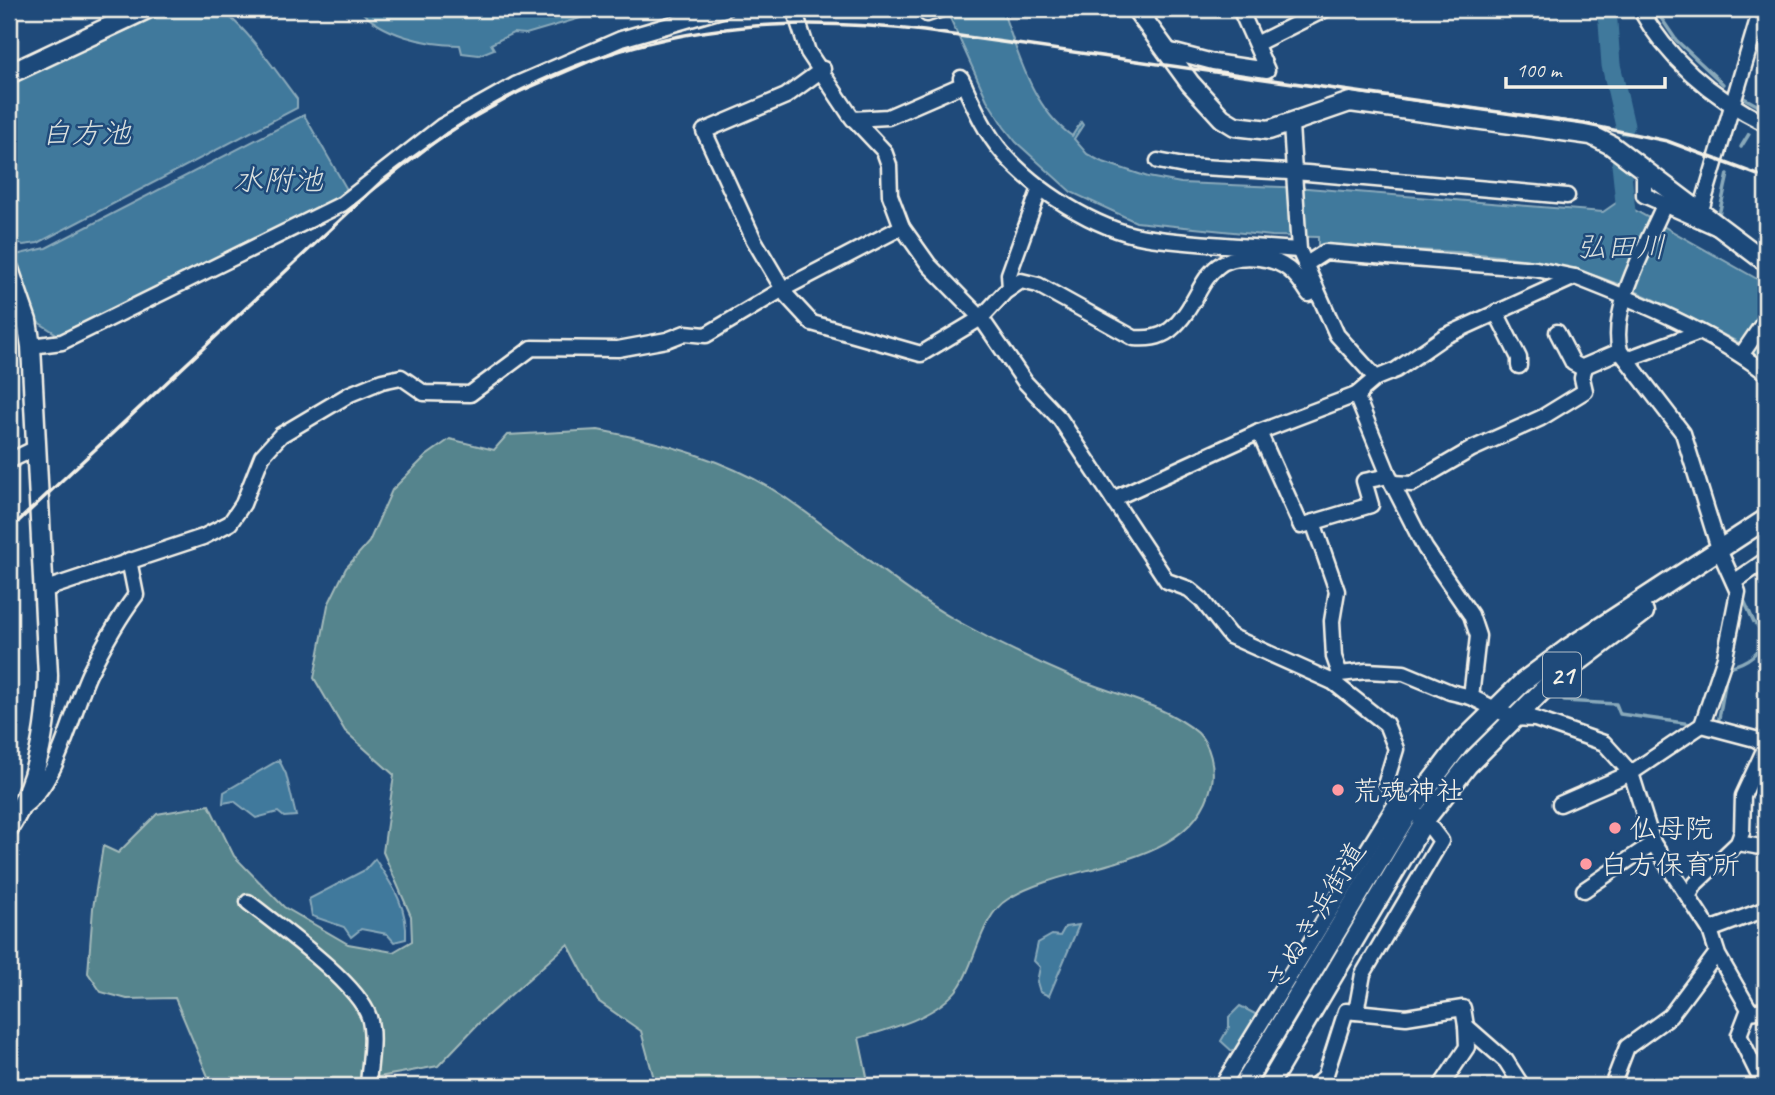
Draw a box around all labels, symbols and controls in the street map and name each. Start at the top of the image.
scale bar [1506,46,1665,90]
text: 100 m [1516,57,1563,83]
water label: 白方池 [41,114,132,152]
water label: 水附池 [233,161,324,199]
water label: 弘田川 [1576,228,1666,266]
road number: 21 [1543,652,1581,698]
place label: 荒魂神社 [1352,773,1464,808]
marker: 荒魂神社 [1330,782,1346,798]
place label: 仏母院 [1629,811,1713,846]
marker: 仏母院 [1607,820,1623,836]
street label: さぬき浜街道 [1257,835,1373,997]
place label: 白方保育所 [1600,847,1740,882]
marker: 白方保育所 [1578,856,1594,872]

